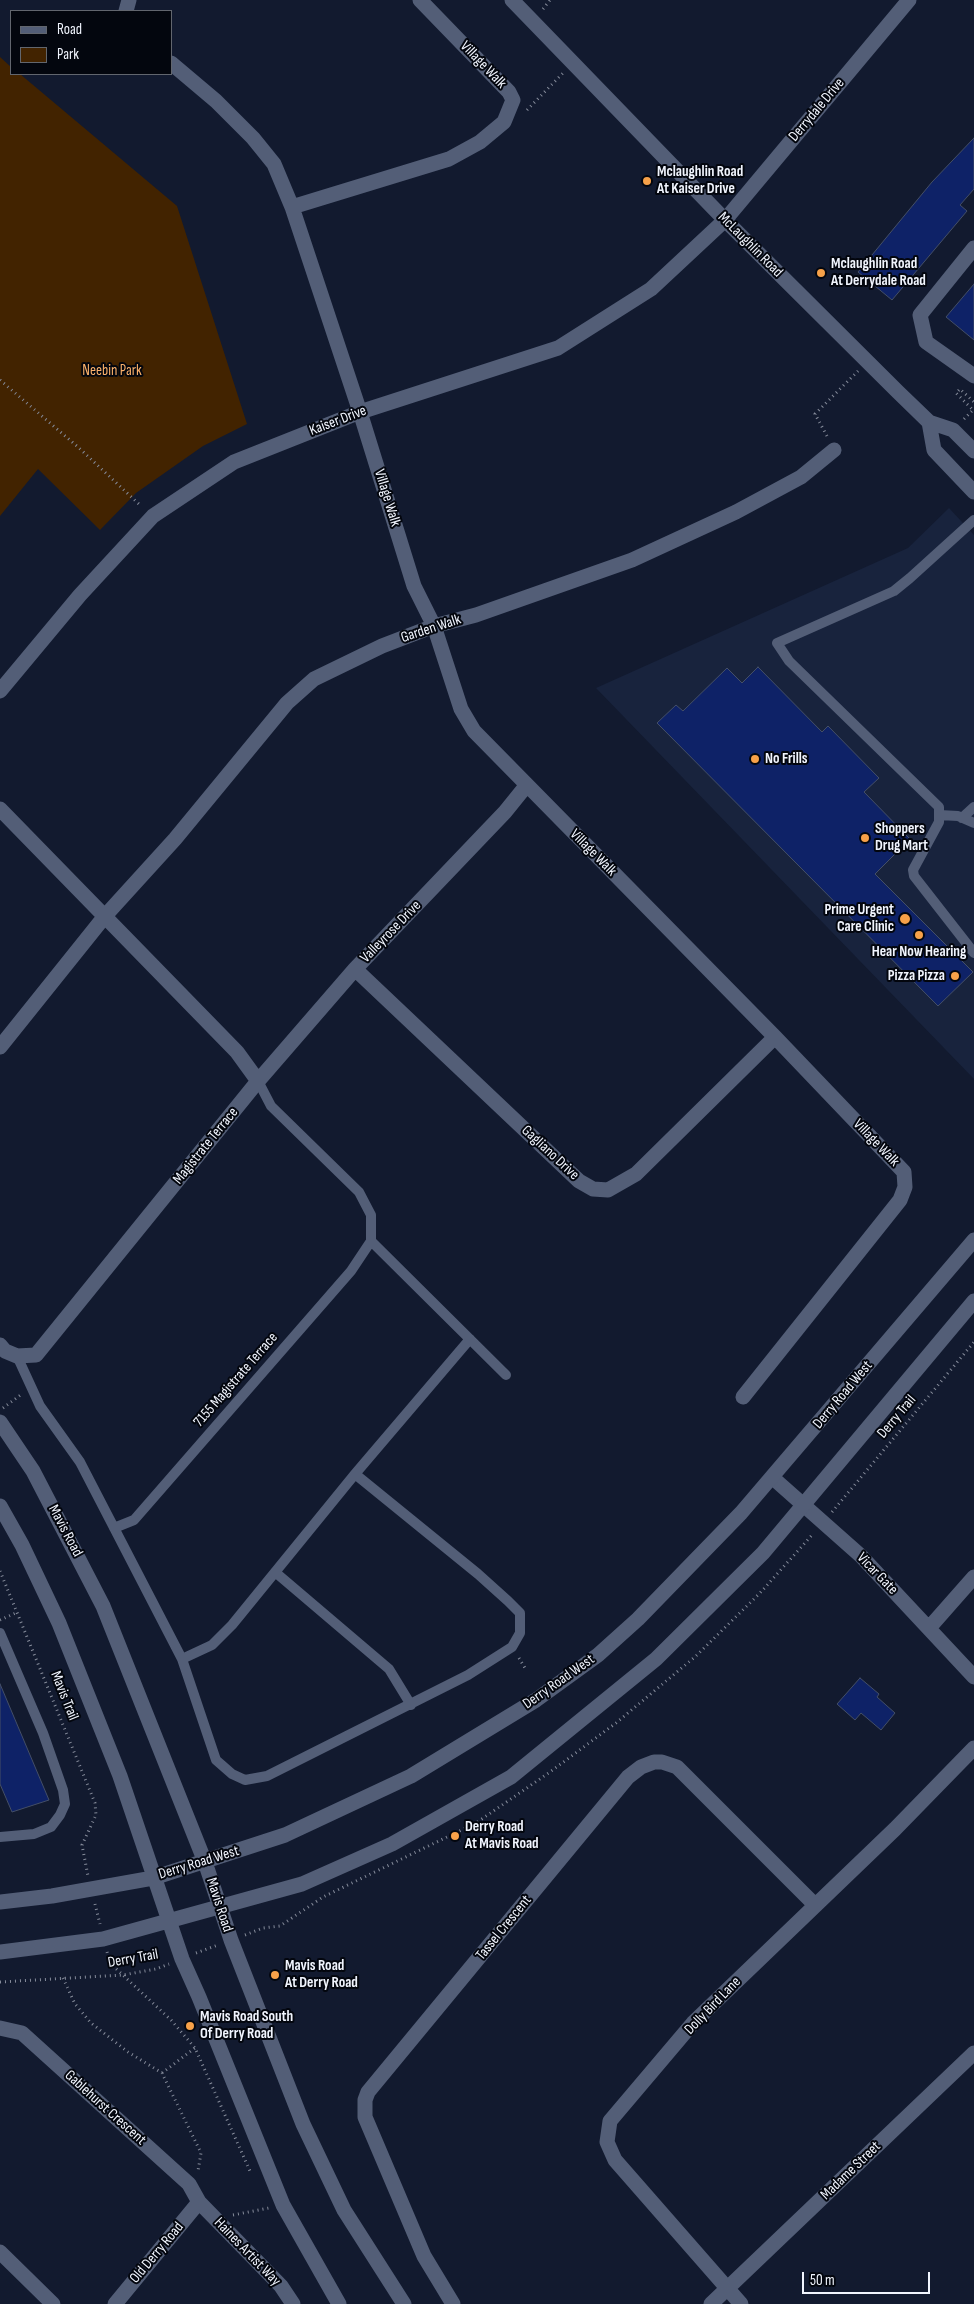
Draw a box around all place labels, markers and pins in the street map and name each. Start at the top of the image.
place label: Mclaughlin Road At Kaiser Drive [657,163,743,198]
marker: Mclaughlin Road At Kaiser Drive [641,175,653,187]
place label: Mclaughlin Road At Derrydale Road [831,255,926,290]
marker: Mclaughlin Road At Derrydale Road [815,267,827,279]
place label: No Frills [765,750,808,768]
marker: No Frills [749,753,761,765]
place label: Shoppers Drug Mart [875,820,928,855]
marker: Shoppers Drug Mart [859,832,871,844]
place label: Prime Urgent Care Clinic [824,901,894,936]
marker: Prime Urgent Care Clinic [898,912,912,926]
marker: Hear Now Hearing [913,929,925,941]
place label: Hear Now Hearing [872,943,966,961]
place label: Pizza Pizza [888,967,945,985]
marker: Pizza Pizza [949,970,961,982]
place label: Derry Road At Mavis Road [465,1818,539,1853]
marker: Derry Road At Mavis Road [449,1830,461,1842]
place label: Mavis Road At Derry Road [285,1957,358,1992]
marker: Mavis Road At Derry Road [269,1969,281,1981]
place label: Mavis Road South Of Derry Road [200,2008,293,2043]
marker: Mavis Road South Of Derry Road [184,2020,196,2032]

